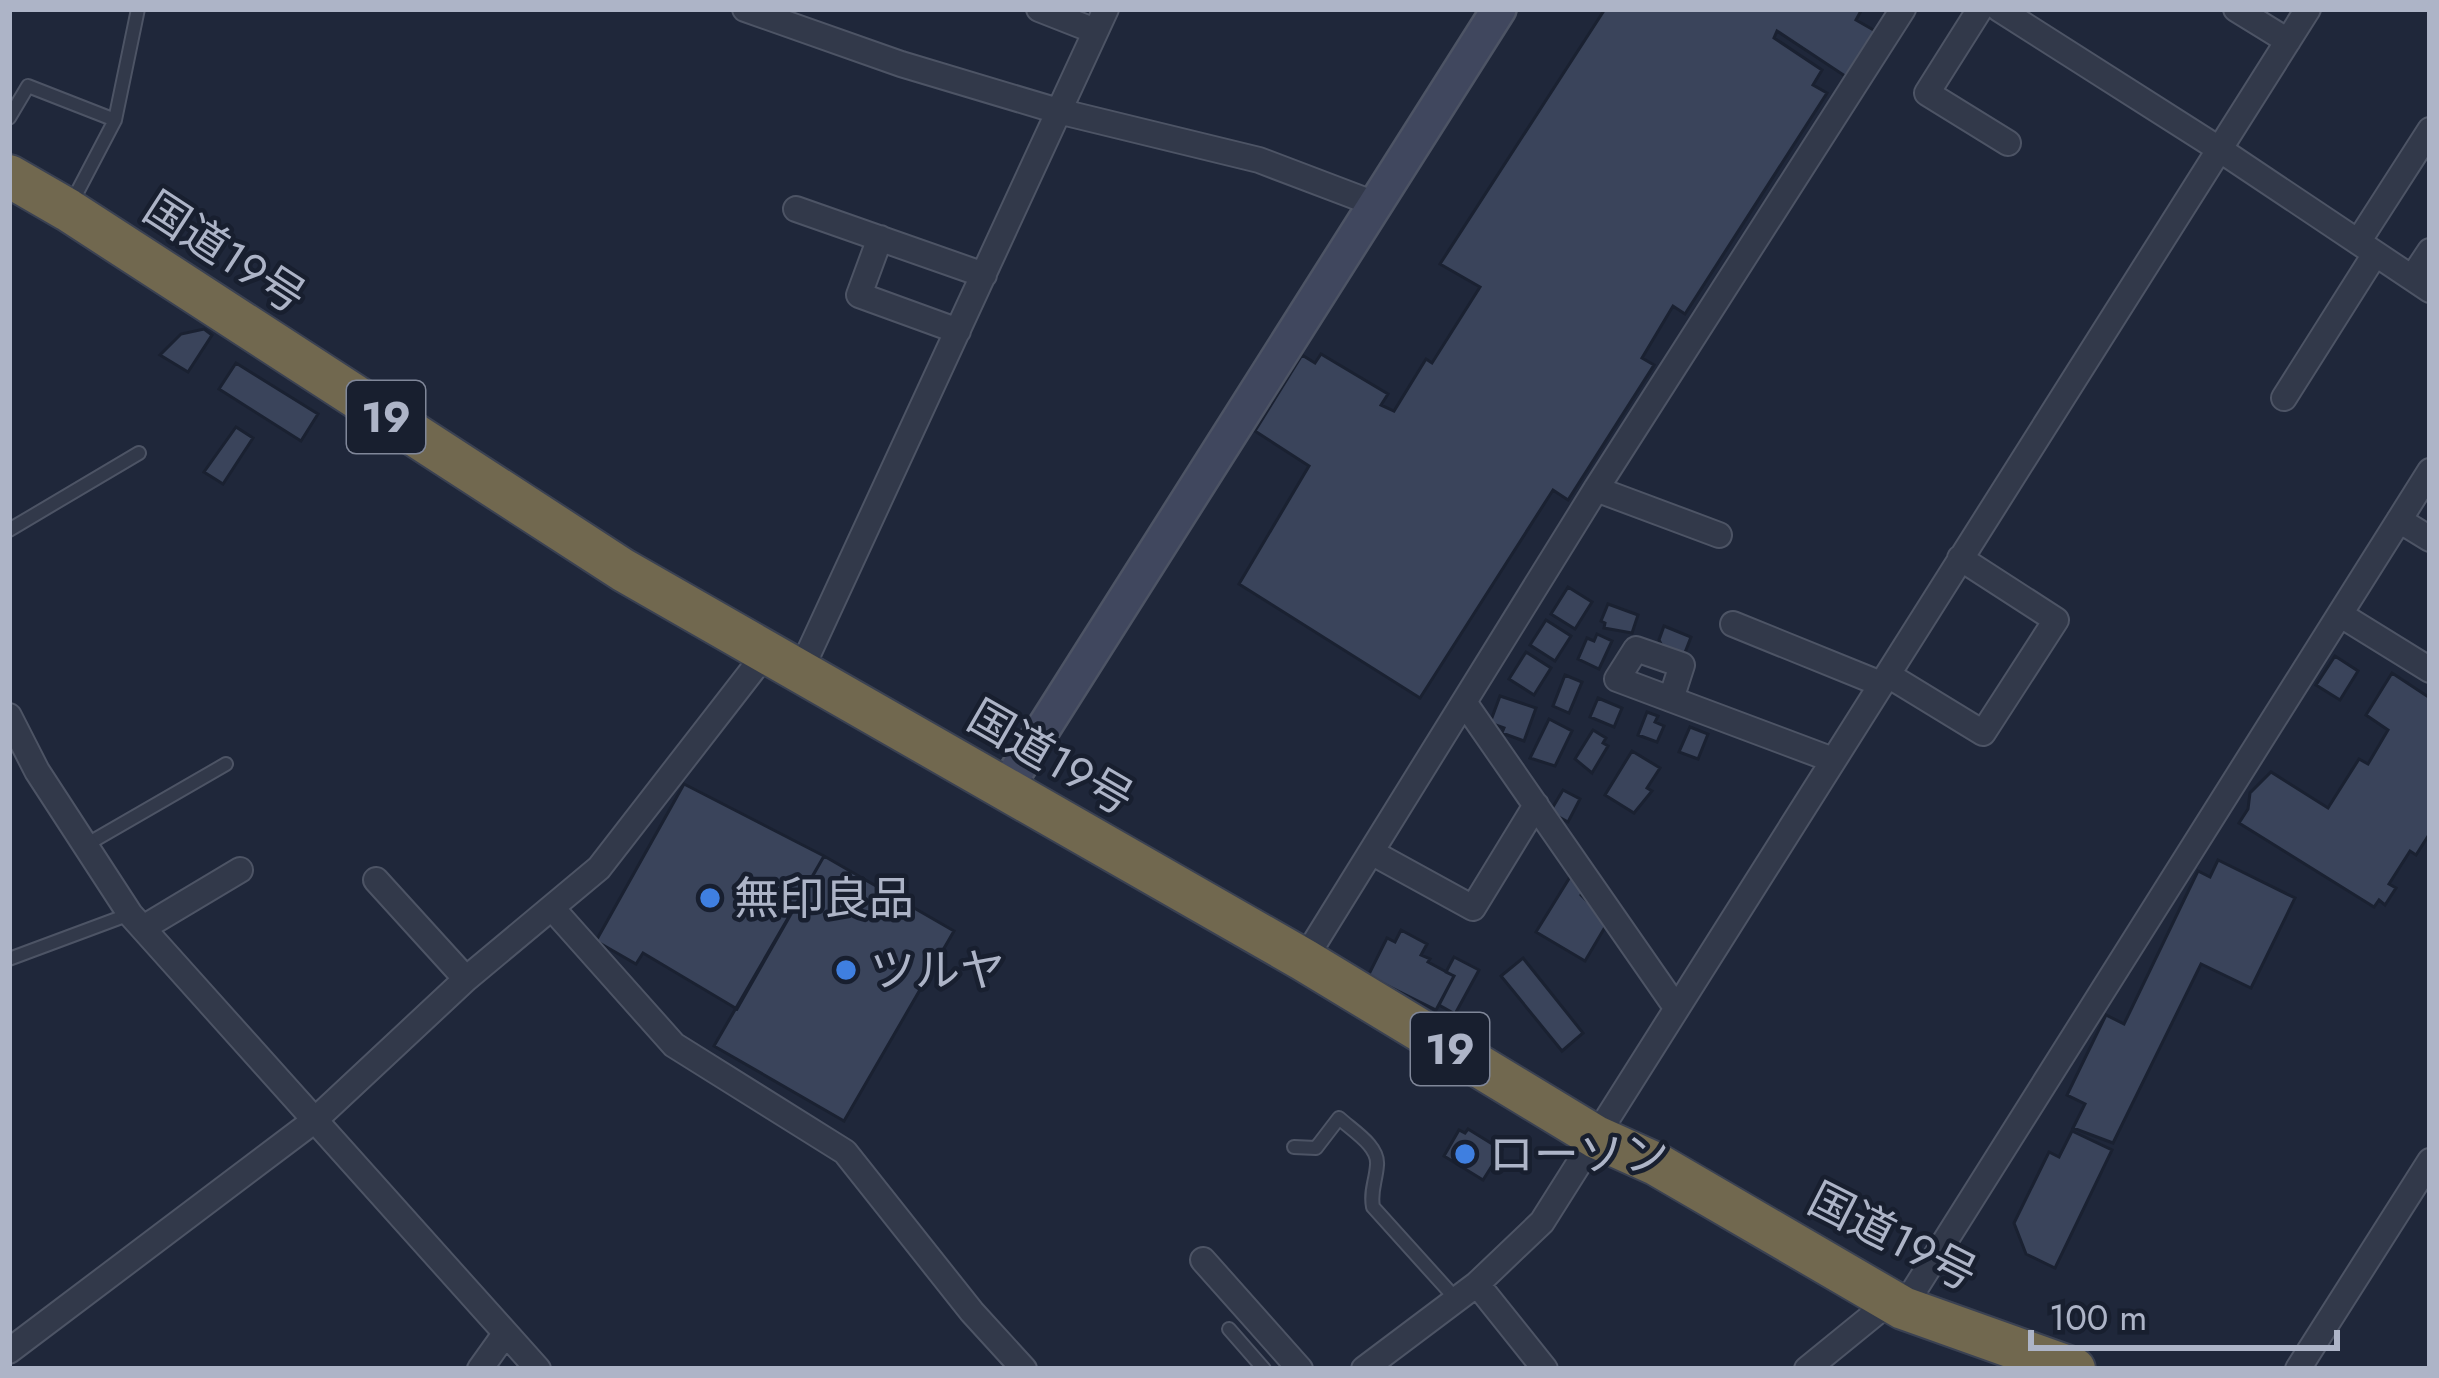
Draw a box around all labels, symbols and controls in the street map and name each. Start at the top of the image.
street label: 国道19号 [131,176,318,329]
road number: 19 [347,381,425,453]
street label: 国道19号 [956,684,1145,831]
place label: 無印良品 [734,866,914,931]
marker: 無印良品 [697,885,723,911]
place label: ツルヤ [870,938,1005,1003]
marker: ツルヤ [833,957,859,983]
road number: 19 [1411,1013,1489,1085]
place label: ローソン [1489,1122,1669,1187]
marker: ローソン [1452,1141,1478,1167]
street label: 国道19号 [1797,1166,1988,1307]
scale bar [2031,1276,2337,1350]
text: 100 m [2049,1291,2147,1343]

